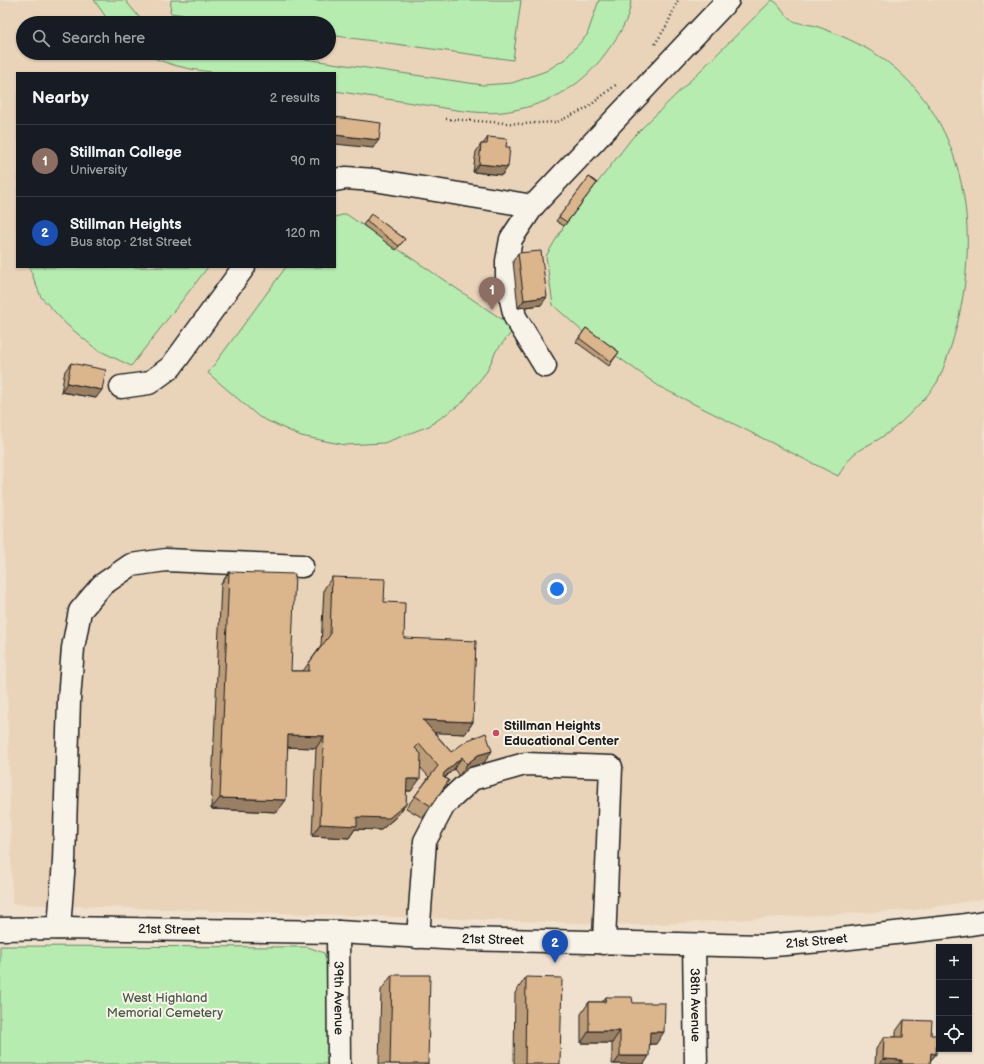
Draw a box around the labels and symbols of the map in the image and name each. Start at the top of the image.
pin: 1 [479,277,505,310]
your location [547,579,567,599]
place label: Stillman Heights Educational Center [504,718,620,749]
marker: Stillman Heights Educational Center [491,728,501,738]
street label: 21st Street [138,921,200,938]
pin: 2 [542,930,568,963]
street label: 21st Street [785,930,848,952]
street label: 21st Street [462,931,524,948]
street label: 39th Avenue [330,961,347,1035]
street label: 38th Avenue [686,968,704,1042]
park label: West Highland Memorial Cemetery [107,990,223,1021]

